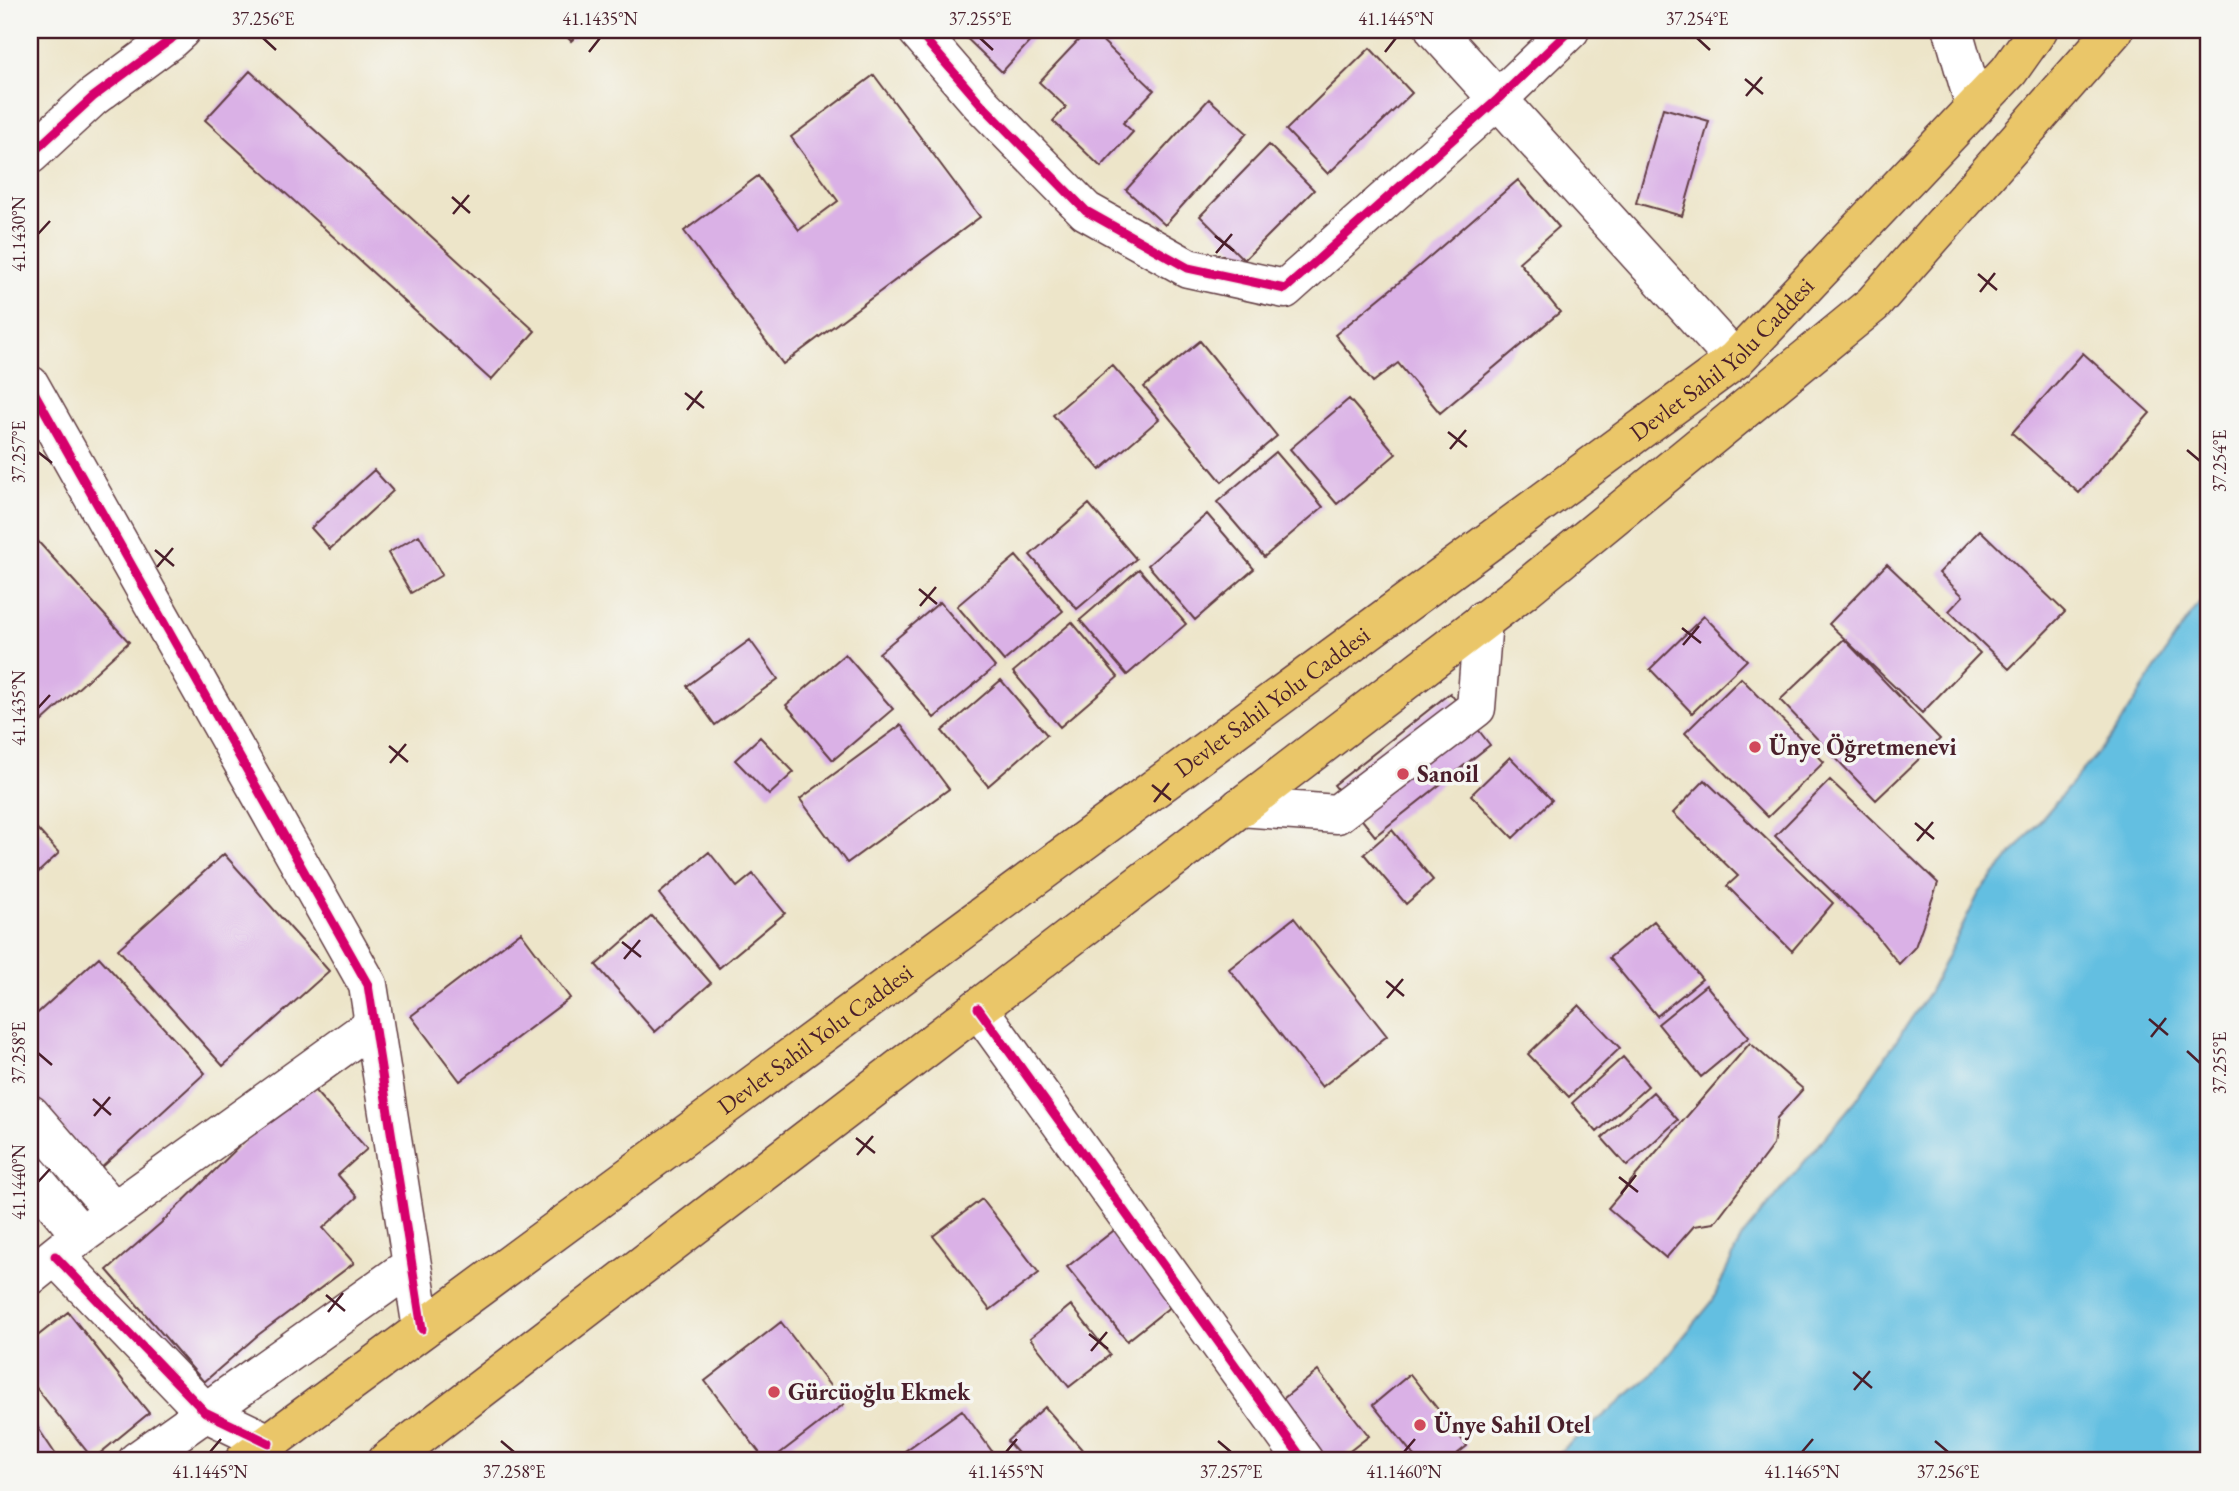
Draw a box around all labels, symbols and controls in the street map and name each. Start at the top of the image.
text: 37.256°E [232,7,294,30]
text: 41.1435°N [562,7,638,30]
text: 37.255°E [949,7,1011,30]
text: 41.1445°N [1358,7,1434,30]
text: 37.254°E [1666,7,1728,30]
text: 41.1430°N [7,196,30,272]
street label: Devlet Sahil Yolu Caddesi [1623,270,1820,448]
text: 37.257°E [7,421,30,483]
text: 37.254°E [2208,430,2231,492]
street label: Devlet Sahil Yolu Caddesi [1168,619,1376,784]
text: 41.1435°N [7,670,30,746]
place label: Ünye Öğretmenevi [1769,731,1957,763]
marker: Ünye Öğretmenevi [1747,739,1763,755]
place label: Sanoil [1417,758,1479,789]
marker: Sanoil [1395,766,1411,782]
street label: Devlet Sahil Yolu Caddesi [711,956,919,1121]
text: 37.258°E [7,1022,30,1084]
text: 37.255°E [2208,1032,2231,1094]
text: 41.1440°N [7,1144,30,1220]
place label: Gürcüoğlu Ekmek [788,1376,971,1408]
marker: Gürcüoğlu Ekmek [766,1384,782,1400]
place label: Ünye Sahil Otel [1434,1409,1591,1441]
marker: Ünye Sahil Otel [1412,1417,1428,1433]
text: 41.1445°N [172,1460,248,1483]
text: 37.258°E [483,1460,545,1483]
text: 41.1455°N [968,1460,1044,1483]
text: 37.257°E [1200,1460,1262,1483]
text: 41.1460°N [1366,1460,1442,1483]
text: 41.1465°N [1764,1460,1840,1483]
text: 37.256°E [1917,1460,1979,1483]

